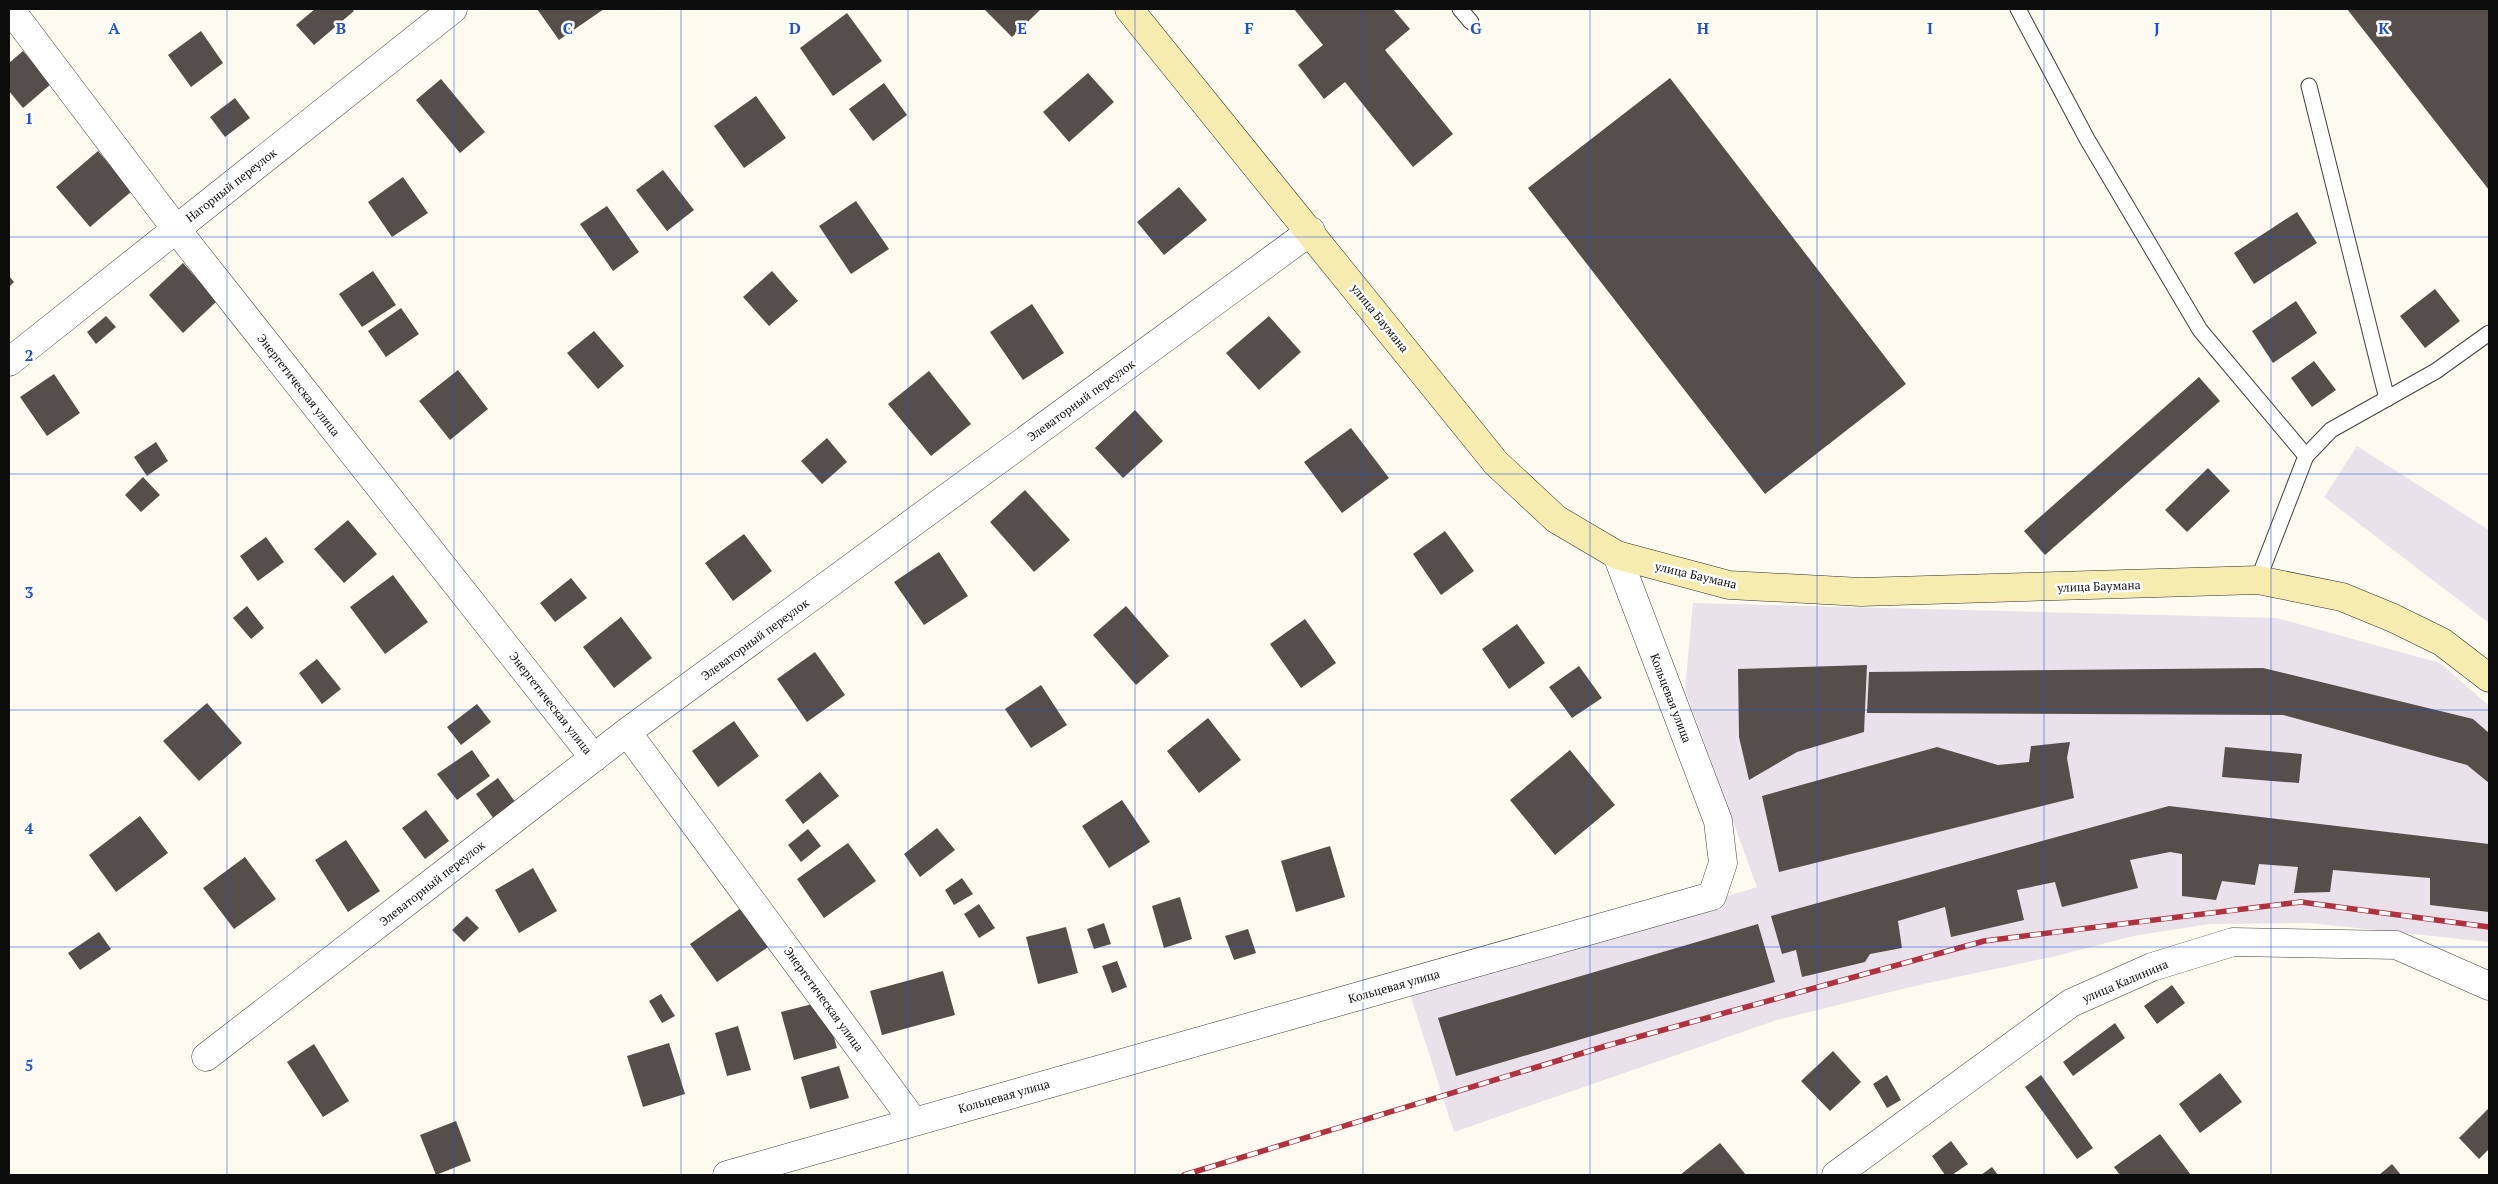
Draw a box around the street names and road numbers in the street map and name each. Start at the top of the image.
street label: Нагорный переулок [183,145,280,225]
street label: улица Баумана [1347,280,1412,355]
street label: Энергетическая улица [254,331,344,439]
street label: Элеваторный переулок [1024,356,1138,444]
street label: улица Баумана [1653,558,1738,592]
street label: улица Баумана [2056,577,2141,595]
street label: Элеваторный переулок [698,595,812,683]
street label: Энергетическая улица [506,649,596,757]
street label: Кольцевая улица [1647,651,1695,745]
street label: Элеваторный переулок [376,837,488,929]
street label: Энергетическая улица [781,944,867,1054]
street label: улица Калинина [2079,956,2170,1006]
street label: Кольцевая улица [1347,966,1441,1006]
street label: Кольцевая улица [957,1076,1051,1116]

